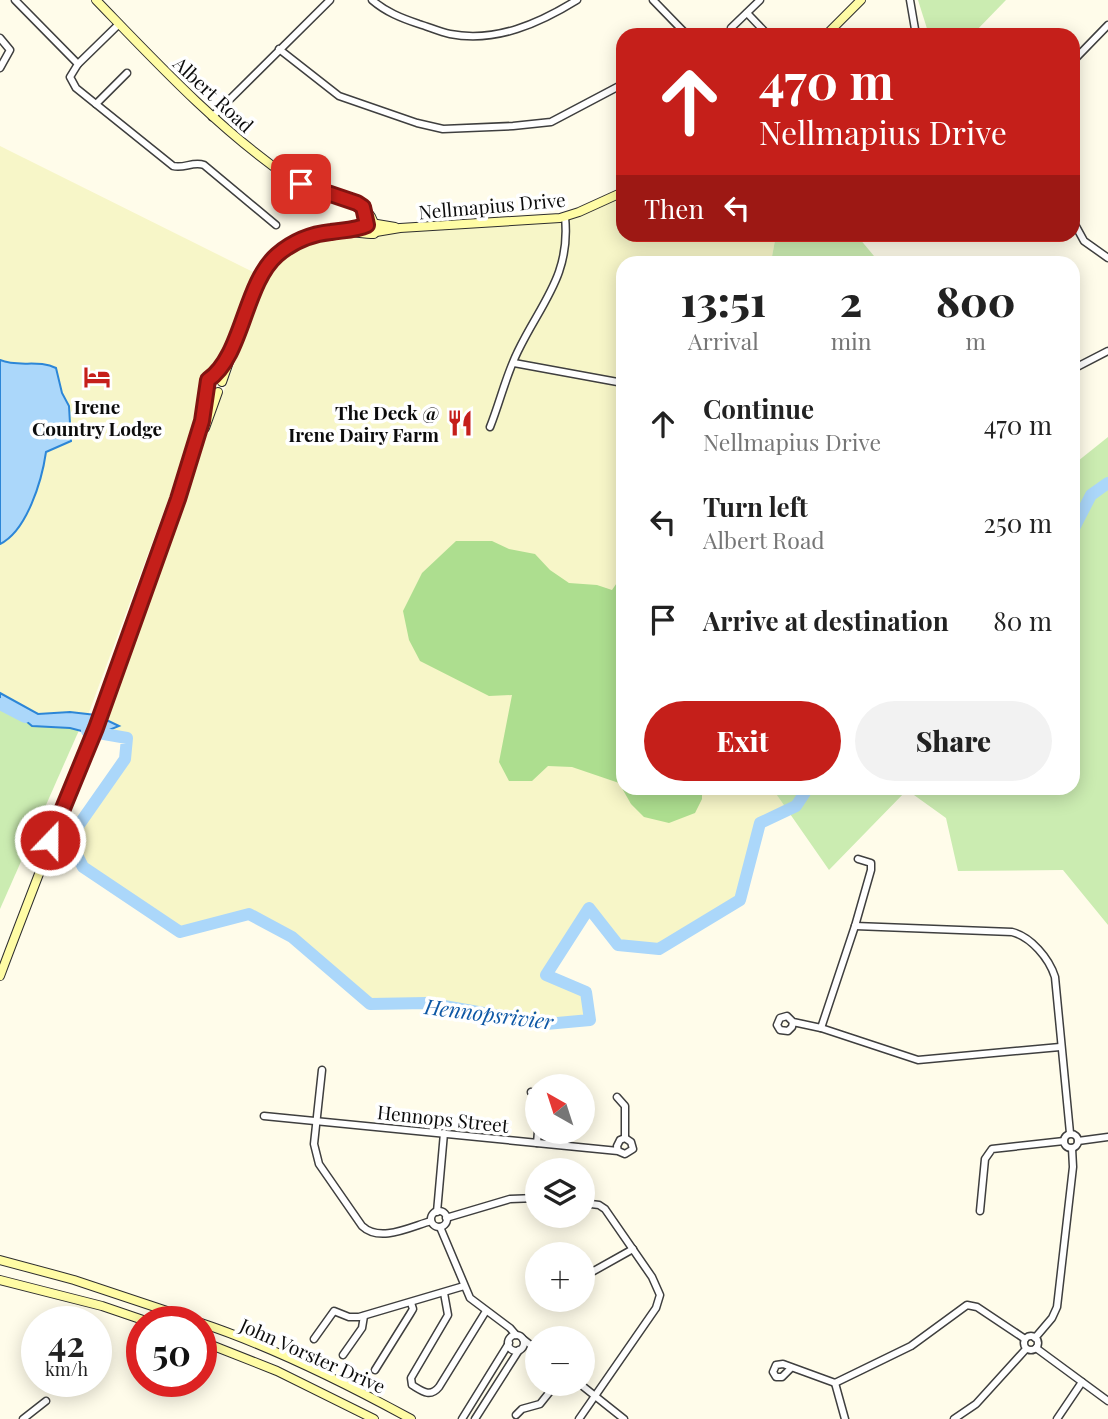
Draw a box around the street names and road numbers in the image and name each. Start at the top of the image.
street label: Albert Road [168,50,260,138]
street label: Nellmapius Drive [418,186,566,224]
street label: Hennops Street [376,1098,510,1138]
street label: John Vorster Drive [235,1311,390,1399]

